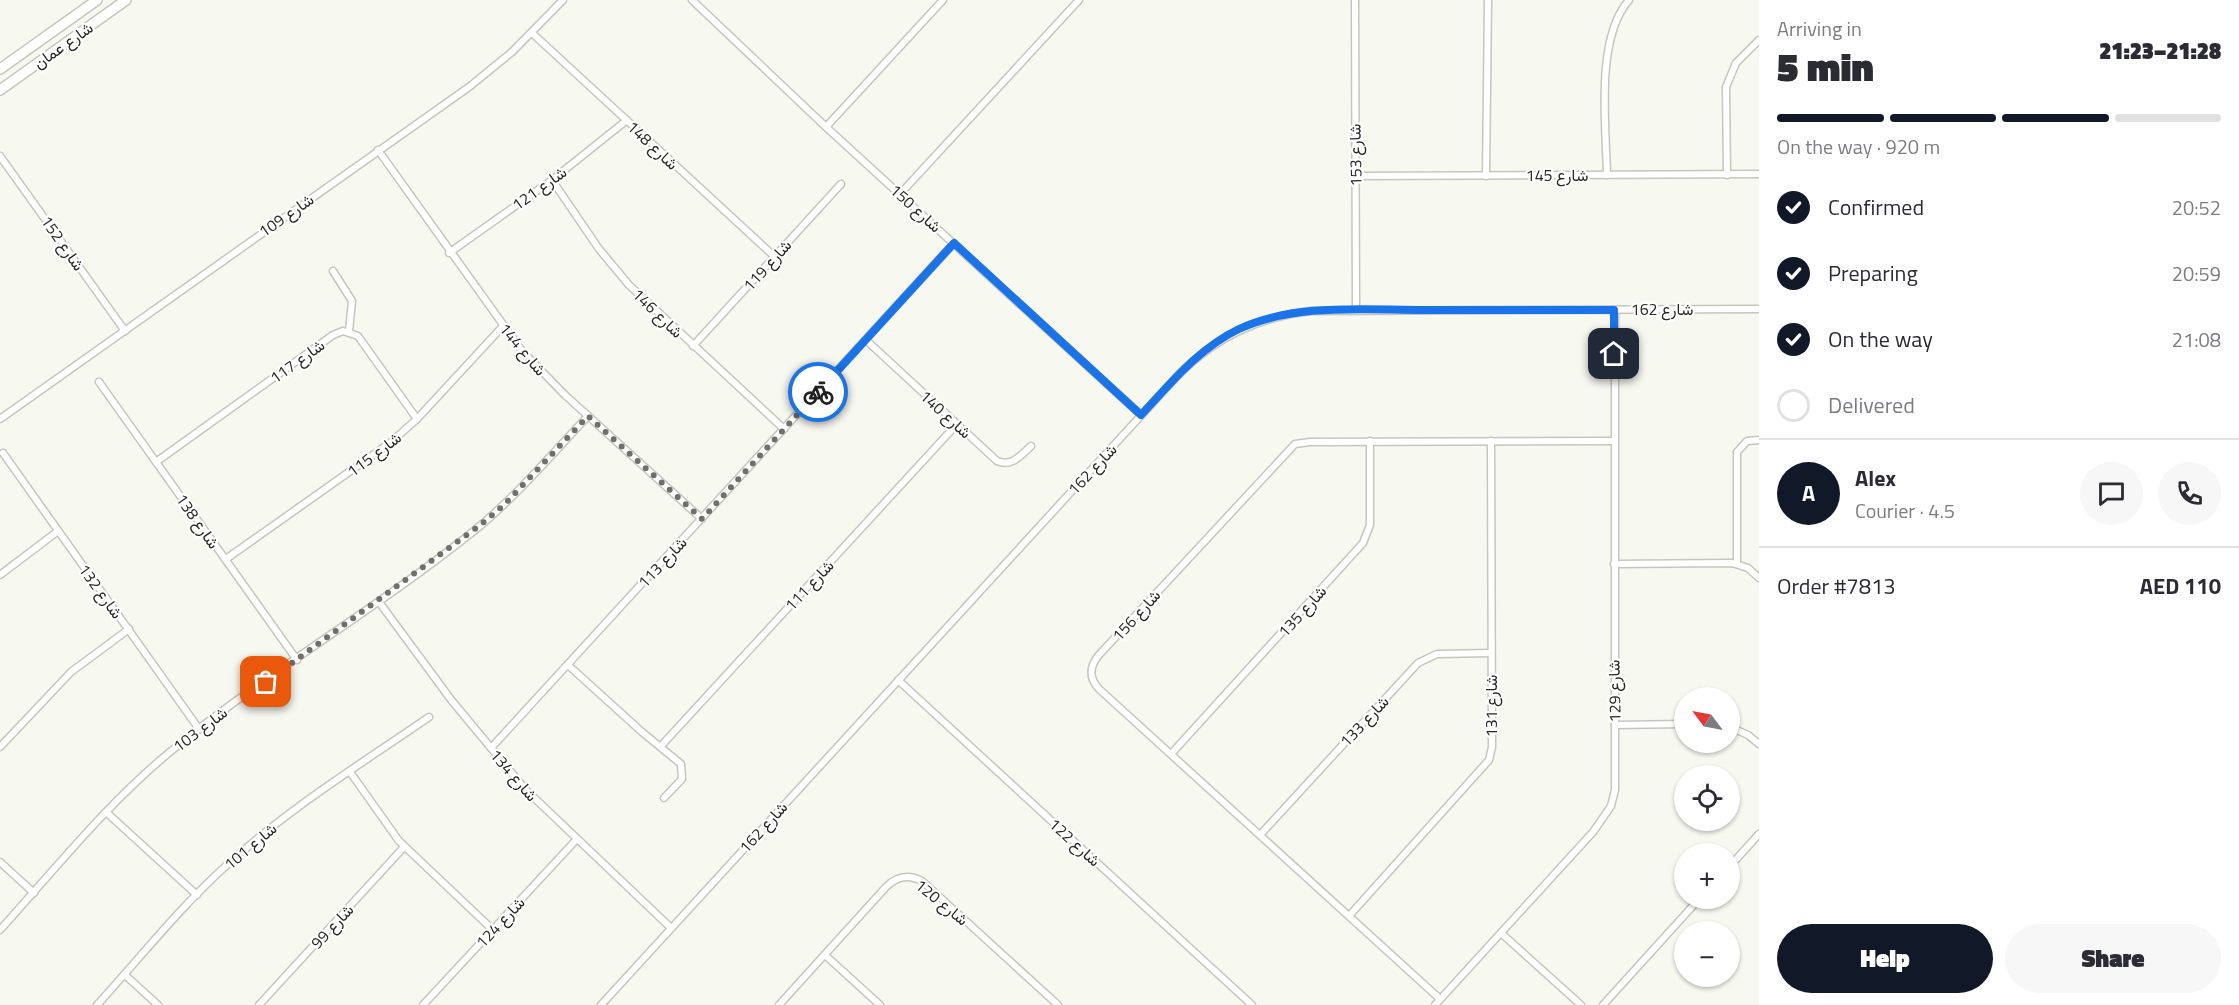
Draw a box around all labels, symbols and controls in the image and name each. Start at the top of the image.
text: Arriving in [1777,13,1862,44]
street label: شارع عمان [28,16,98,74]
text: 21:23–21:28 [2099,34,2221,68]
text: 5 min [1777,37,1874,96]
street label: شارع 148 [622,115,684,175]
street label: شارع 153 [1342,123,1368,187]
text: On the way · 920 m [1777,131,1940,162]
street label: شارع 121 [507,160,571,216]
street label: شارع 145 [1526,163,1588,187]
street label: شارع 150 [885,178,947,238]
street label: شارع 109 [253,187,319,243]
text: Confirmed [1828,190,1924,224]
icon: check [1777,191,1810,224]
text: 20:52 [2172,192,2221,223]
street label: شارع 152 [35,210,91,276]
street label: شارع 119 [737,234,797,296]
text: Preparing [1828,256,1918,290]
icon: check [1777,257,1810,290]
text: 20:59 [2172,258,2221,289]
street label: شارع 146 [627,283,689,343]
street label: شارع 162 [1631,297,1693,321]
street label: شارع 144 [494,317,552,381]
text: On the way [1828,322,1933,356]
icon: check [1777,323,1810,356]
text: 21:08 [2172,324,2221,355]
pin [1588,328,1639,379]
street label: شارع 117 [265,333,329,389]
icon: home [1597,337,1630,370]
courier [788,362,848,422]
icon: bike [802,376,835,409]
street label: شارع 140 [915,384,977,444]
text: Delivered [1828,388,1915,422]
street label: شارع 115 [342,426,406,482]
street label: شارع 162 [1062,438,1122,500]
text: Alex [1855,461,1896,495]
button: chat [2080,462,2143,525]
button: phone [2158,462,2221,525]
text: A [1802,476,1815,510]
street label: شارع 138 [170,488,226,554]
text: Courier · 4.5 [1855,495,1955,526]
street label: شارع 113 [632,531,692,593]
street label: شارع 111 [779,554,839,616]
street label: شارع 132 [73,559,129,623]
text: Order #7813 [1777,569,1896,603]
text: AED 110 [2140,569,2221,603]
street label: شارع 135 [1272,580,1332,642]
street label: شارع 156 [1106,584,1166,646]
pin [240,656,291,707]
street label: شارع 129 [1601,659,1627,723]
icon: bag [249,665,282,698]
street label: شارع 131 [1479,675,1503,737]
north arrow [1674,687,1740,753]
map controls [1674,687,1740,987]
street label: شارع 133 [1334,690,1394,752]
street label: شارع 103 [168,701,232,757]
street label: شارع 134 [484,744,544,806]
button: locate [1674,765,1740,831]
street label: شارع 162 [733,796,793,858]
street label: شارع 122 [1044,812,1106,872]
street label: شارع 101 [218,817,282,875]
button: + [1674,843,1740,909]
street label: شارع 120 [910,873,974,931]
street label: شارع 124 [470,891,530,953]
street label: شارع 99 [305,898,359,954]
button: − [1674,921,1740,987]
button: Help [1777,924,1993,993]
button: Share [2005,924,2221,993]

